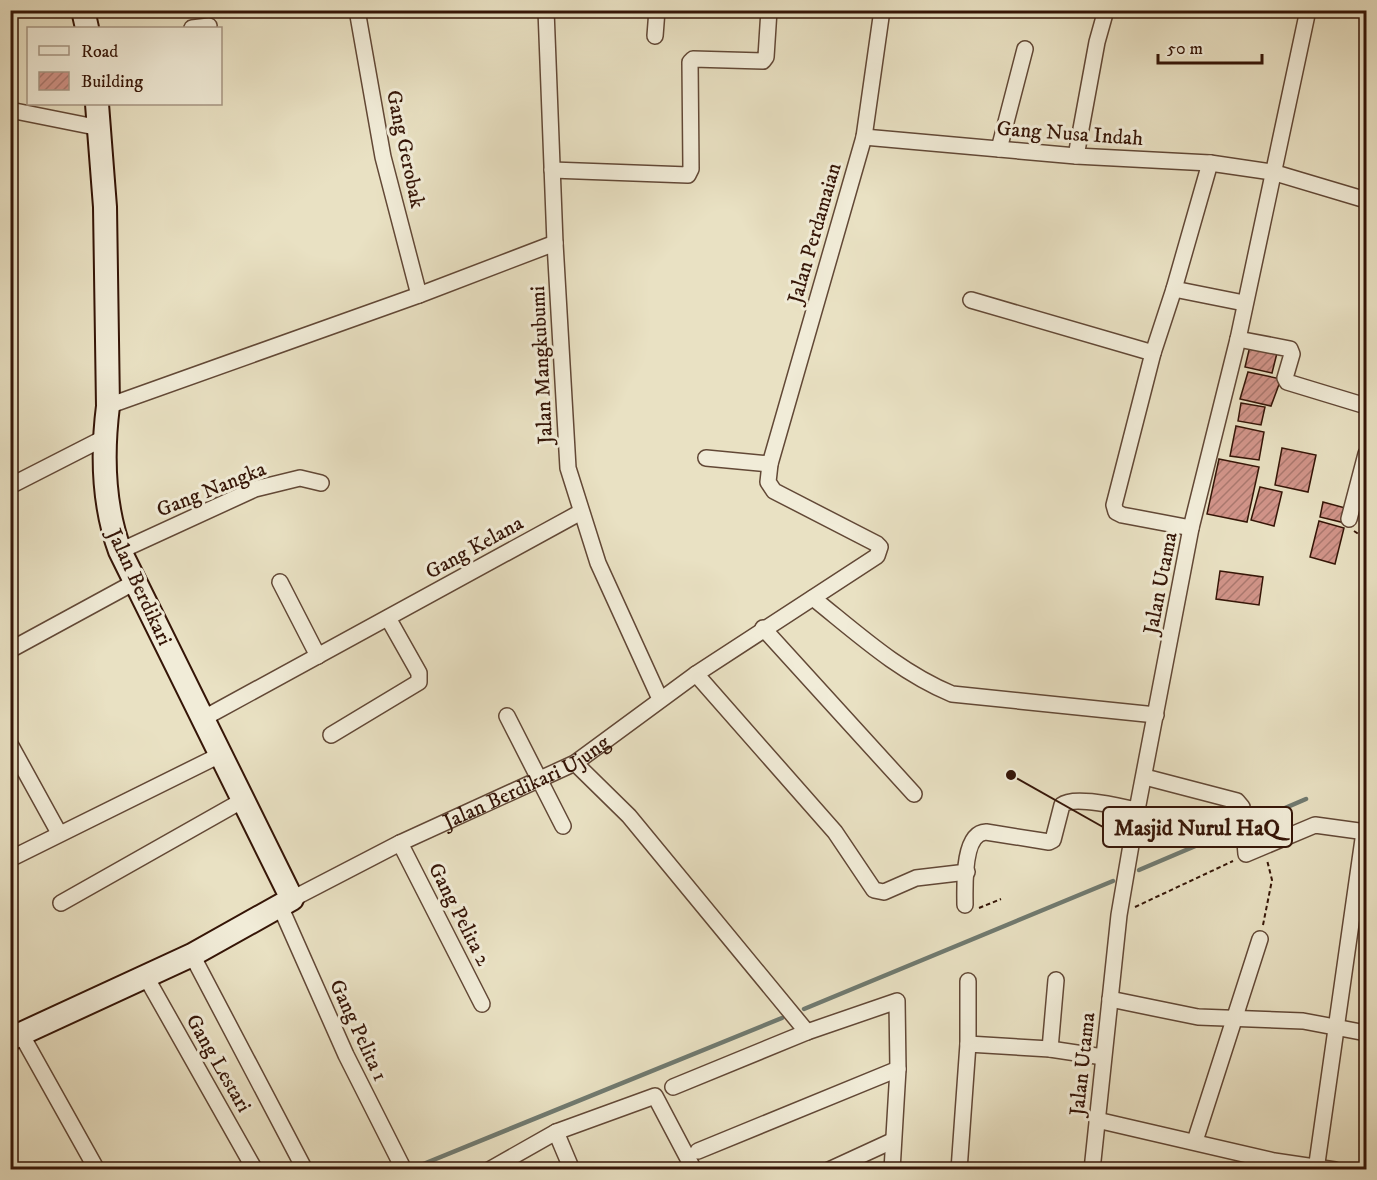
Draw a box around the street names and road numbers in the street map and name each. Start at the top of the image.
street label: Gang Gerobak [380,88,430,211]
street label: Gang Nusa Indah [996,116,1144,152]
street label: Jalan Perdamaian [782,160,847,309]
street label: Jalan Mangkubumi [525,285,559,447]
street label: Gang Nangka [153,456,270,524]
street label: Gang Kelana [421,510,528,585]
street label: Jalan Berdikari [100,523,177,650]
street label: Jalan Utama [1138,530,1184,639]
street label: Jalan Berdikari Ujung [438,730,616,836]
street label: Gang Pelita 2 [422,859,496,971]
street label: Gang Pelita 1 [323,975,393,1085]
street label: Gang Lestari [180,1010,257,1117]
street label: Jalan Utama [1064,1011,1101,1119]

